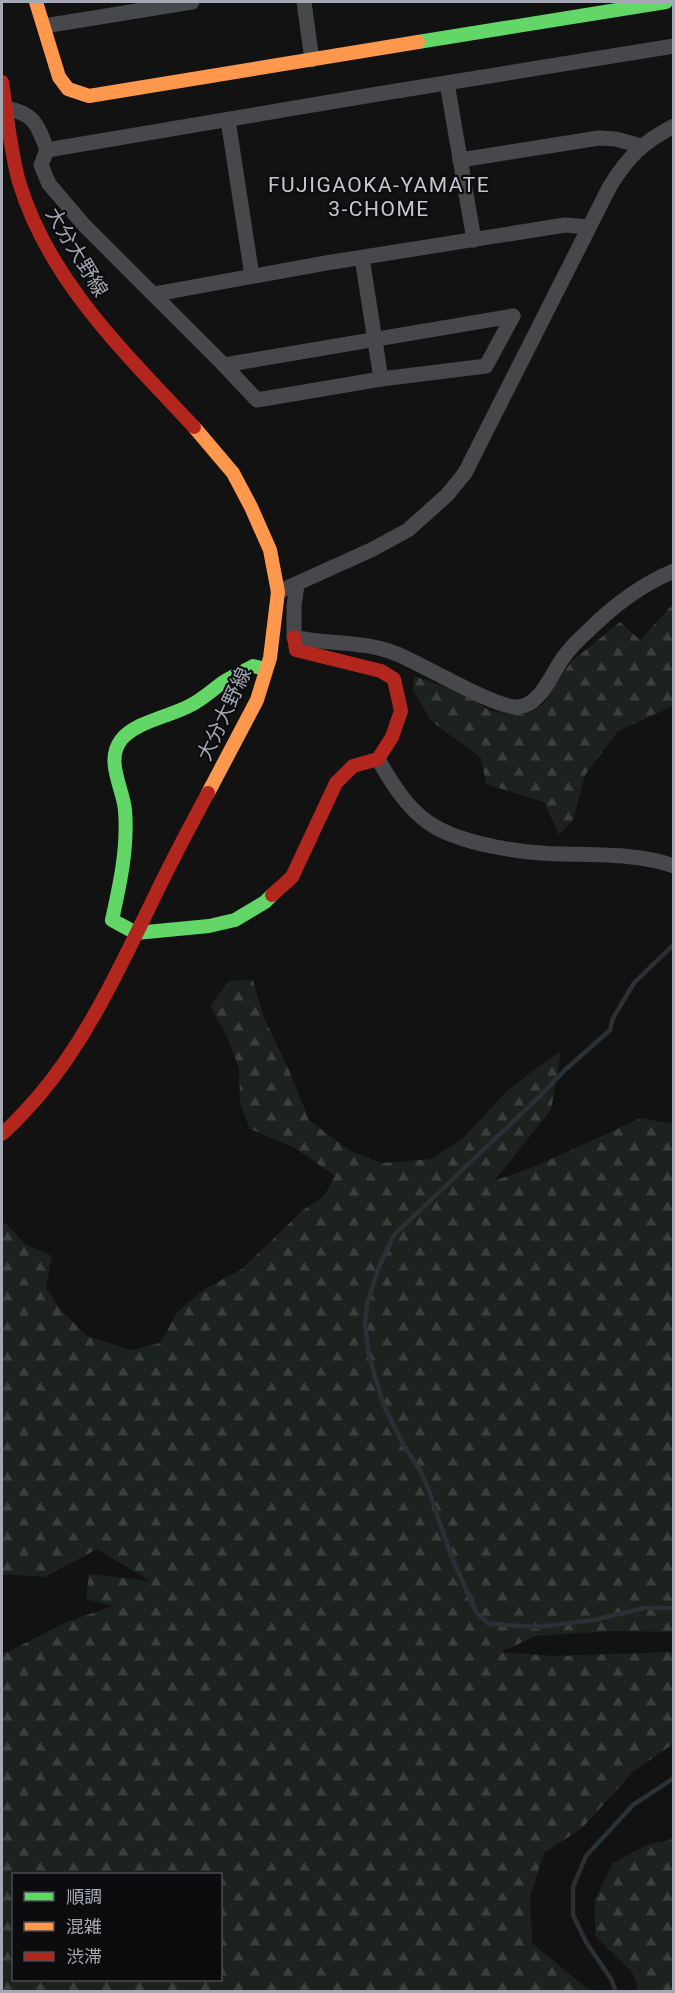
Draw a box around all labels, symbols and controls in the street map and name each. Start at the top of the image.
district label: FUJIGAOKA-YAMATE 3-CHOME [268,173,490,221]
street label: 大分大野線 [41,203,113,301]
street label: 大分大野線 [192,664,256,764]
legend [12,1873,222,1981]
text: 順調 [66,1886,102,1907]
text: 混雑 [66,1916,102,1937]
text: 渋滞 [66,1946,102,1967]

